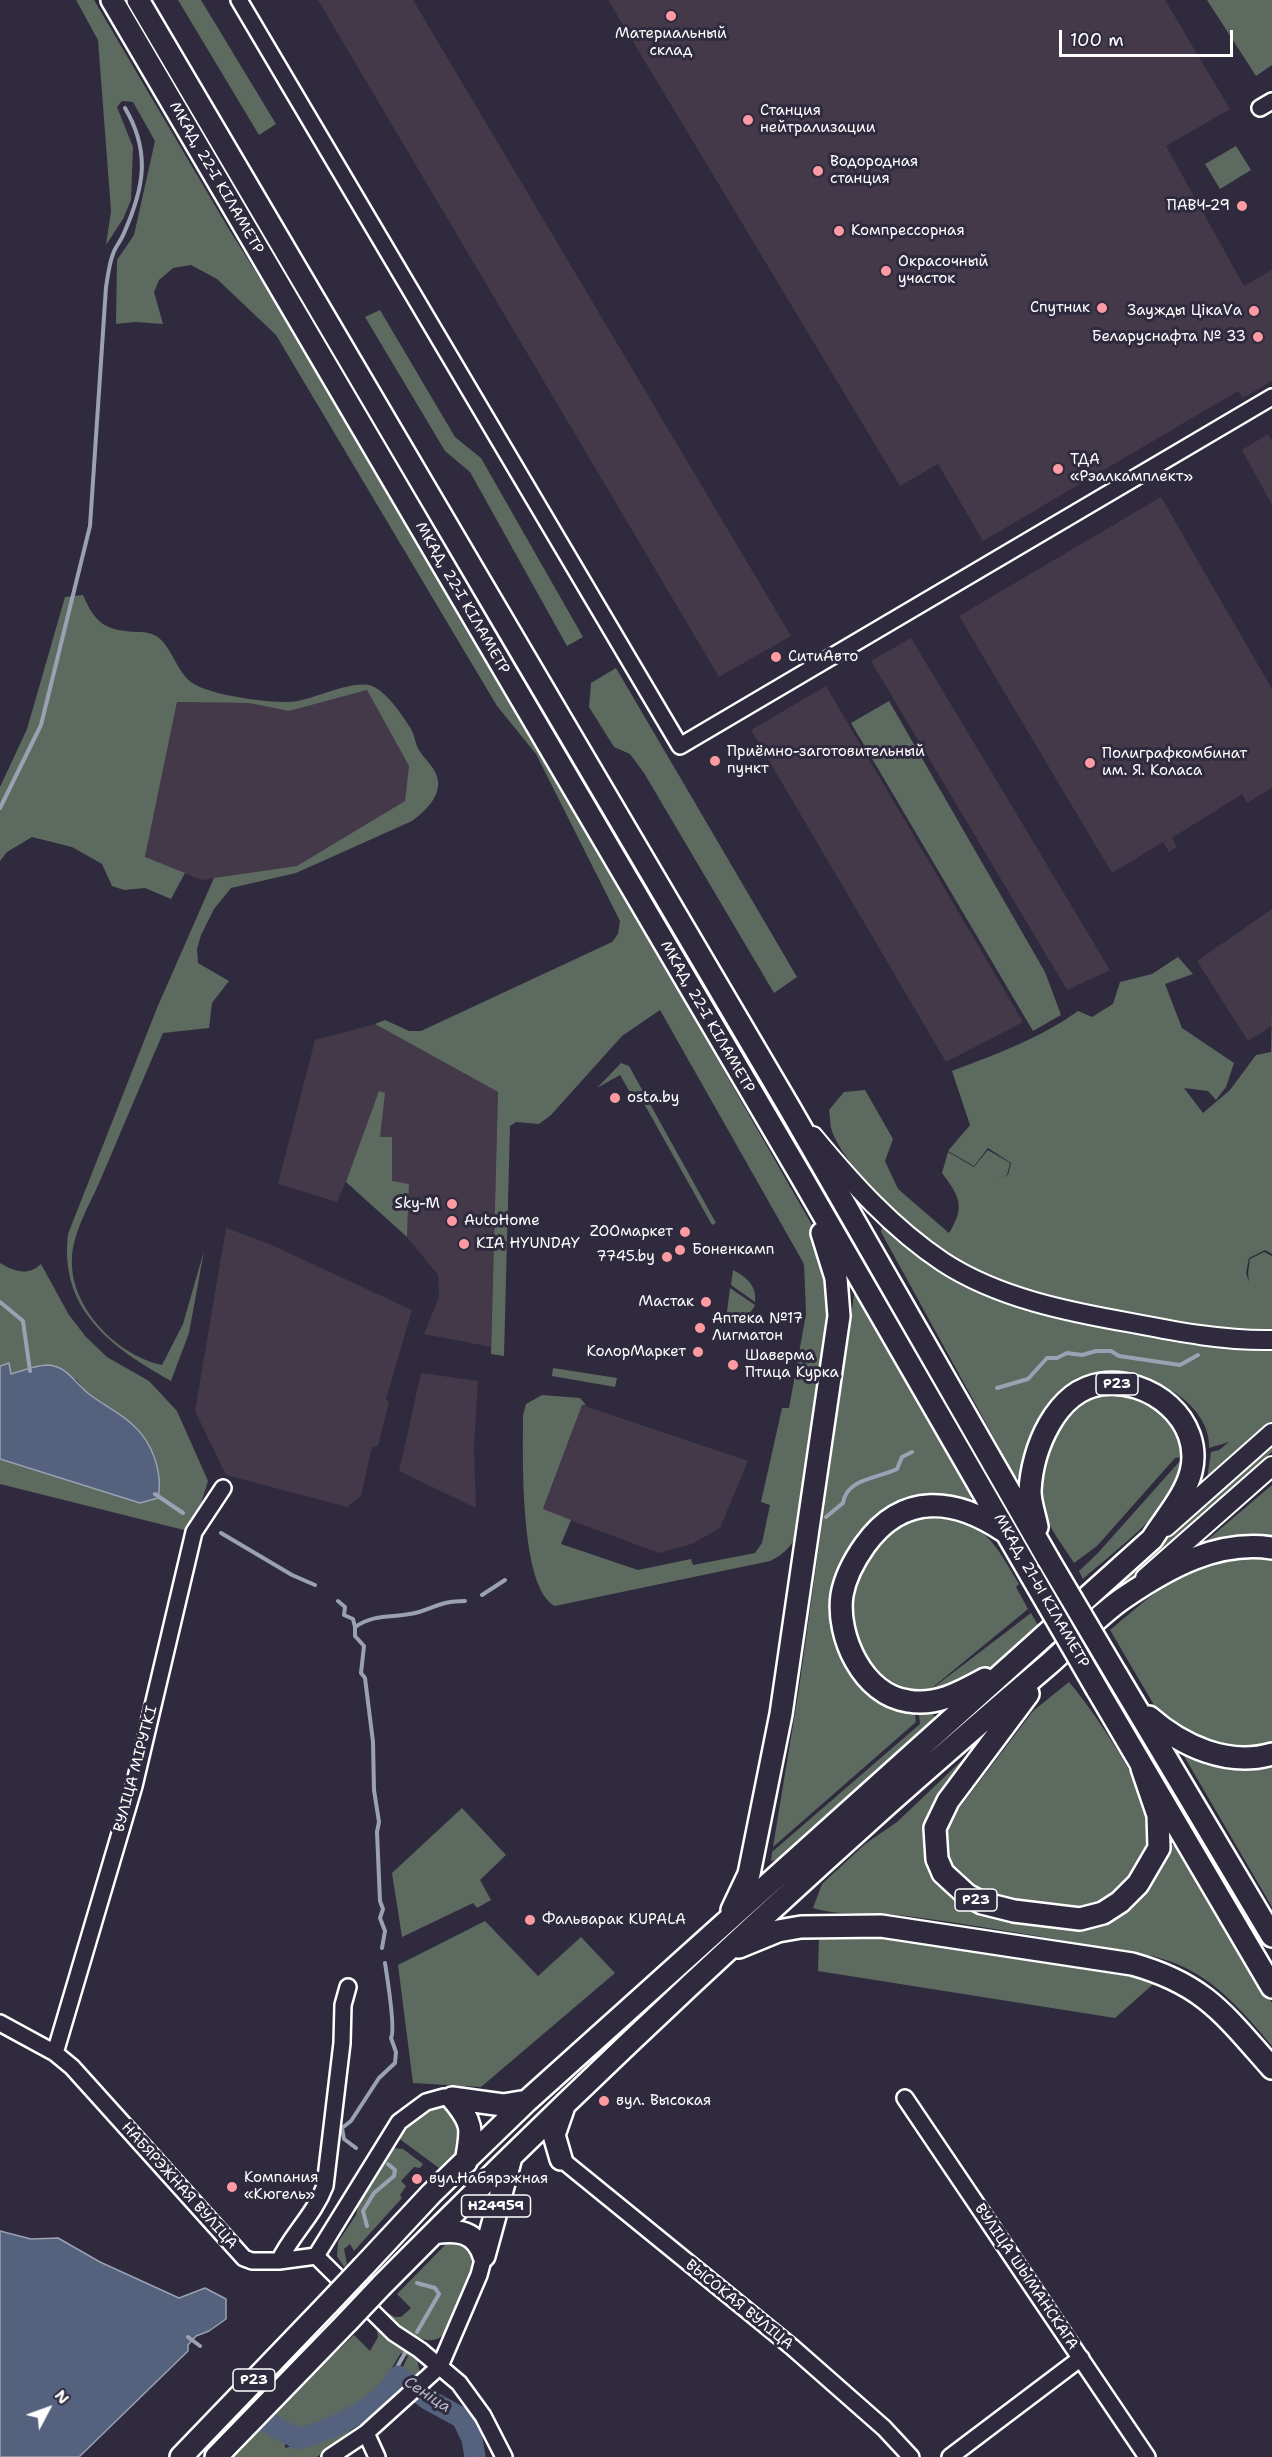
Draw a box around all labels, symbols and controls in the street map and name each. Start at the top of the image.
marker: Материальный склад [664,9,678,23]
scale bar [1062,18,1236,56]
place label: Материальный склад [615,25,727,60]
text: 100 m [1070,28,1124,52]
street label: МКАД, 22-І КІЛАМЕТР [165,99,267,257]
place label: Станция нейтрализации [760,102,875,137]
marker: Станция нейтрализации [741,113,755,127]
place label: Водородная станция [830,153,918,188]
marker: Водородная станция [811,164,825,178]
place label: ПАВЧ-29 [1167,197,1230,215]
marker: ПАВЧ-29 [1235,199,1249,213]
place label: Компрессорная [851,222,965,240]
marker: Компрессорная [832,224,846,238]
place label: Окрасочный участок [898,253,988,288]
marker: Окрасочный участок [879,264,893,278]
place label: Спутник [1030,299,1090,317]
marker: Спутник [1095,301,1109,315]
place label: Заужды ЦікаVа [1127,302,1242,320]
marker: Заужды ЦікаVа [1247,304,1261,318]
place label: Беларуснафта № 33 [1092,328,1246,346]
marker: Беларуснафта № 33 [1251,330,1265,344]
place label: ТДА «Рэалкамплект» [1070,451,1193,486]
marker: ТДА «Рэалкамплект» [1051,462,1065,476]
street label: МКАД, 22-І КІЛАМЕТР [411,519,513,677]
place label: СитиАвто [788,648,858,666]
marker: СитиАвто [769,650,783,664]
place label: Приёмно-заготовительный пункт [727,743,925,778]
place label: Полиграфкомбинат им. Я. Коласа [1102,745,1247,780]
marker: Приёмно-заготовительный пункт [708,754,722,768]
marker: Полиграфкомбинат им. Я. Коласа [1083,756,1097,770]
street label: МКАД, 22-І КІЛАМЕТР [656,938,758,1096]
place label: osta.by [627,1089,679,1107]
marker: osta.by [608,1091,622,1105]
place label: Sky-M [395,1195,440,1213]
marker: Sky-M [445,1197,459,1211]
place label: AutoHome [464,1212,540,1230]
marker: AutoHome [445,1214,459,1228]
place label: ZOOмаркет [590,1223,673,1241]
marker: ZOOмаркет [678,1225,692,1239]
place label: KIA HYUNDAY [476,1235,580,1253]
marker: KIA HYUNDAY [457,1237,471,1251]
place label: Боненкамп [692,1241,774,1259]
marker: Боненкамп [673,1243,687,1257]
place label: 7745.by [596,1248,655,1266]
marker: 7745.by [660,1250,674,1264]
place label: Мастак [639,1293,694,1311]
marker: Мастак [699,1295,713,1309]
place label: Аптека №17 Лигматон [712,1310,803,1345]
marker: Аптека №17 Лигматон [693,1321,707,1335]
place label: КолорМаркет [587,1343,686,1361]
marker: КолорМаркет [691,1345,705,1359]
place label: Шаверма Птица Курка [745,1347,839,1382]
marker: Шаверма Птица Курка [726,1358,740,1372]
road number: Р23 [1096,1373,1138,1395]
street label: МКАД, 21-Ы КІЛАМЕТР [990,1511,1092,1671]
street label: ВУЛІЦА МІРУТКІ [111,1704,161,1834]
road number: Р23 [955,1889,997,1911]
place label: Фальварак KUPALA [542,1911,686,1929]
marker: Фальварак KUPALA [523,1913,537,1927]
place label: вул. Высокая [616,2092,711,2110]
marker: вул. Высокая [597,2094,611,2108]
street label: НАБЯРЭЖНАЯ ВУЛІЦА [117,2119,241,2253]
place label: Компания «Кюгель» [244,2169,319,2204]
place label: вул.Набярэжная [429,2170,548,2188]
marker: вул.Набярэжная [410,2172,424,2186]
marker: Компания «Кюгель» [225,2180,239,2194]
road number: Н24959 [462,2195,530,2217]
street label: ВУЛІЦА ШЫМАНСКАГА [970,2201,1082,2353]
street label: ВЫСОКАЯ ВУЛІЦА [682,2256,796,2354]
road number: Р23 [233,2369,275,2391]
water label: Сеніца [400,2373,454,2417]
north arrow [18,2379,78,2439]
text: N [50,2385,74,2409]

